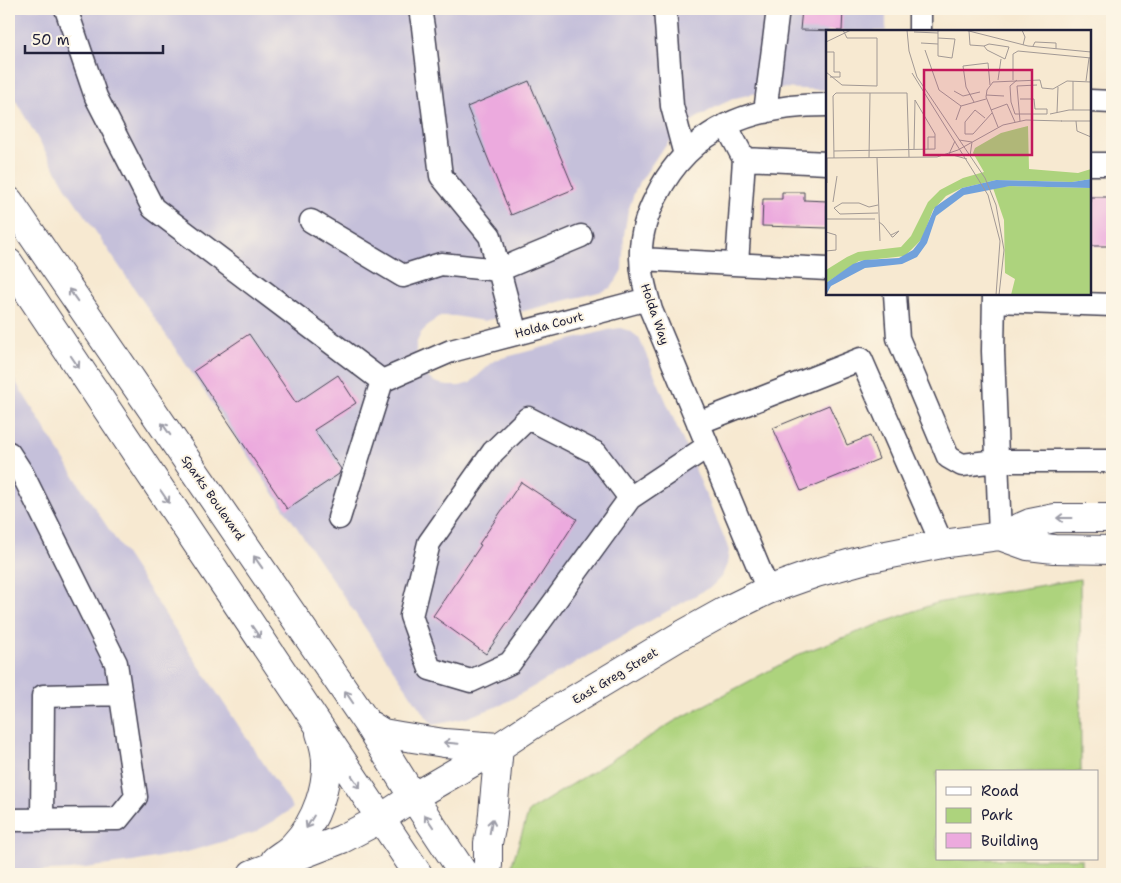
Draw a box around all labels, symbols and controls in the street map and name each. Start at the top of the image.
scale bar [25,22,162,54]
text: 50 m [32,30,70,50]
inset map [826,30,1091,295]
street label: Holda Way [637,281,673,347]
one-way arrow [68,288,78,302]
street label: Holda Court [513,308,585,342]
one-way arrow [70,355,80,369]
one-way arrow [161,422,171,436]
street label: Sparks Boulevard [178,452,248,544]
one-way arrow [160,490,170,504]
one-way arrow [1056,513,1072,523]
one-way arrow [253,556,263,570]
one-way arrow [251,625,261,639]
street label: East Greg Street [569,644,661,708]
one-way arrow [344,690,354,704]
one-way arrow [443,739,459,748]
legend [936,770,1098,860]
one-way arrow [351,774,361,788]
text: Road [981,781,1019,801]
text: Park [981,805,1013,825]
one-way arrow [304,814,314,828]
one-way arrow [424,814,434,828]
one-way arrow [486,819,496,835]
text: Building [981,831,1038,851]

